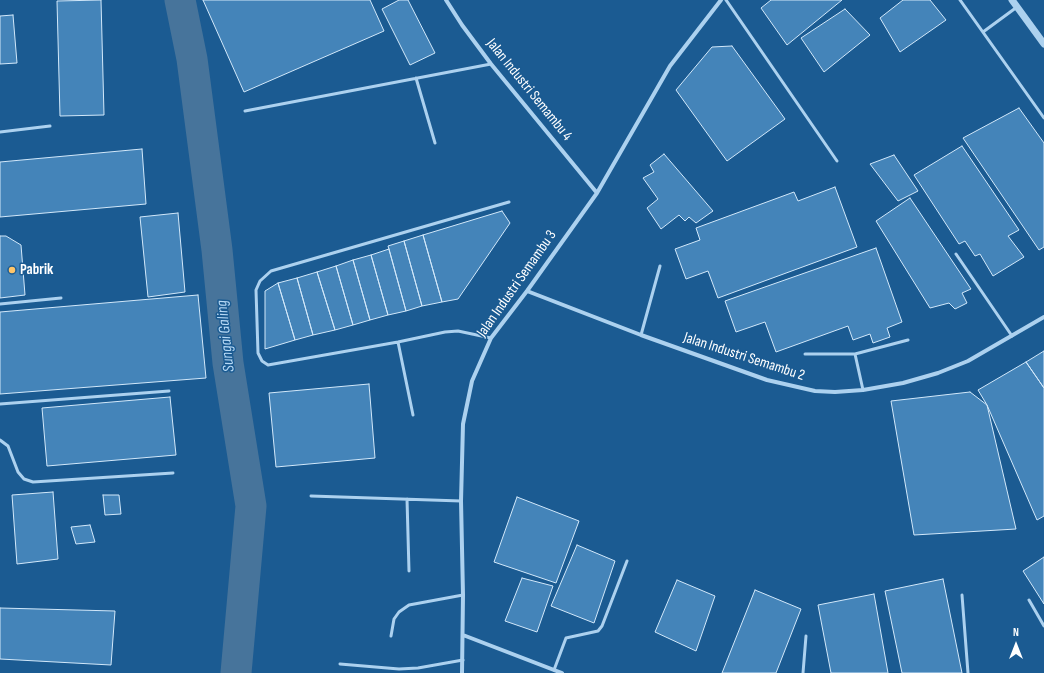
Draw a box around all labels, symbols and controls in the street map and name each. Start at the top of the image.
street label: Jalan Industri Semambu 4 [482,35,576,145]
street label: Jalan Industri Semambu 3 [473,227,561,341]
place label: Pabrik [20,261,53,279]
marker: Pabrik [7,265,17,275]
water label: Sungai Galing [213,299,239,373]
street label: Jalan Industri Semambu 2 [681,329,807,385]
north arrow [996,625,1036,665]
text: N [1013,626,1019,639]

